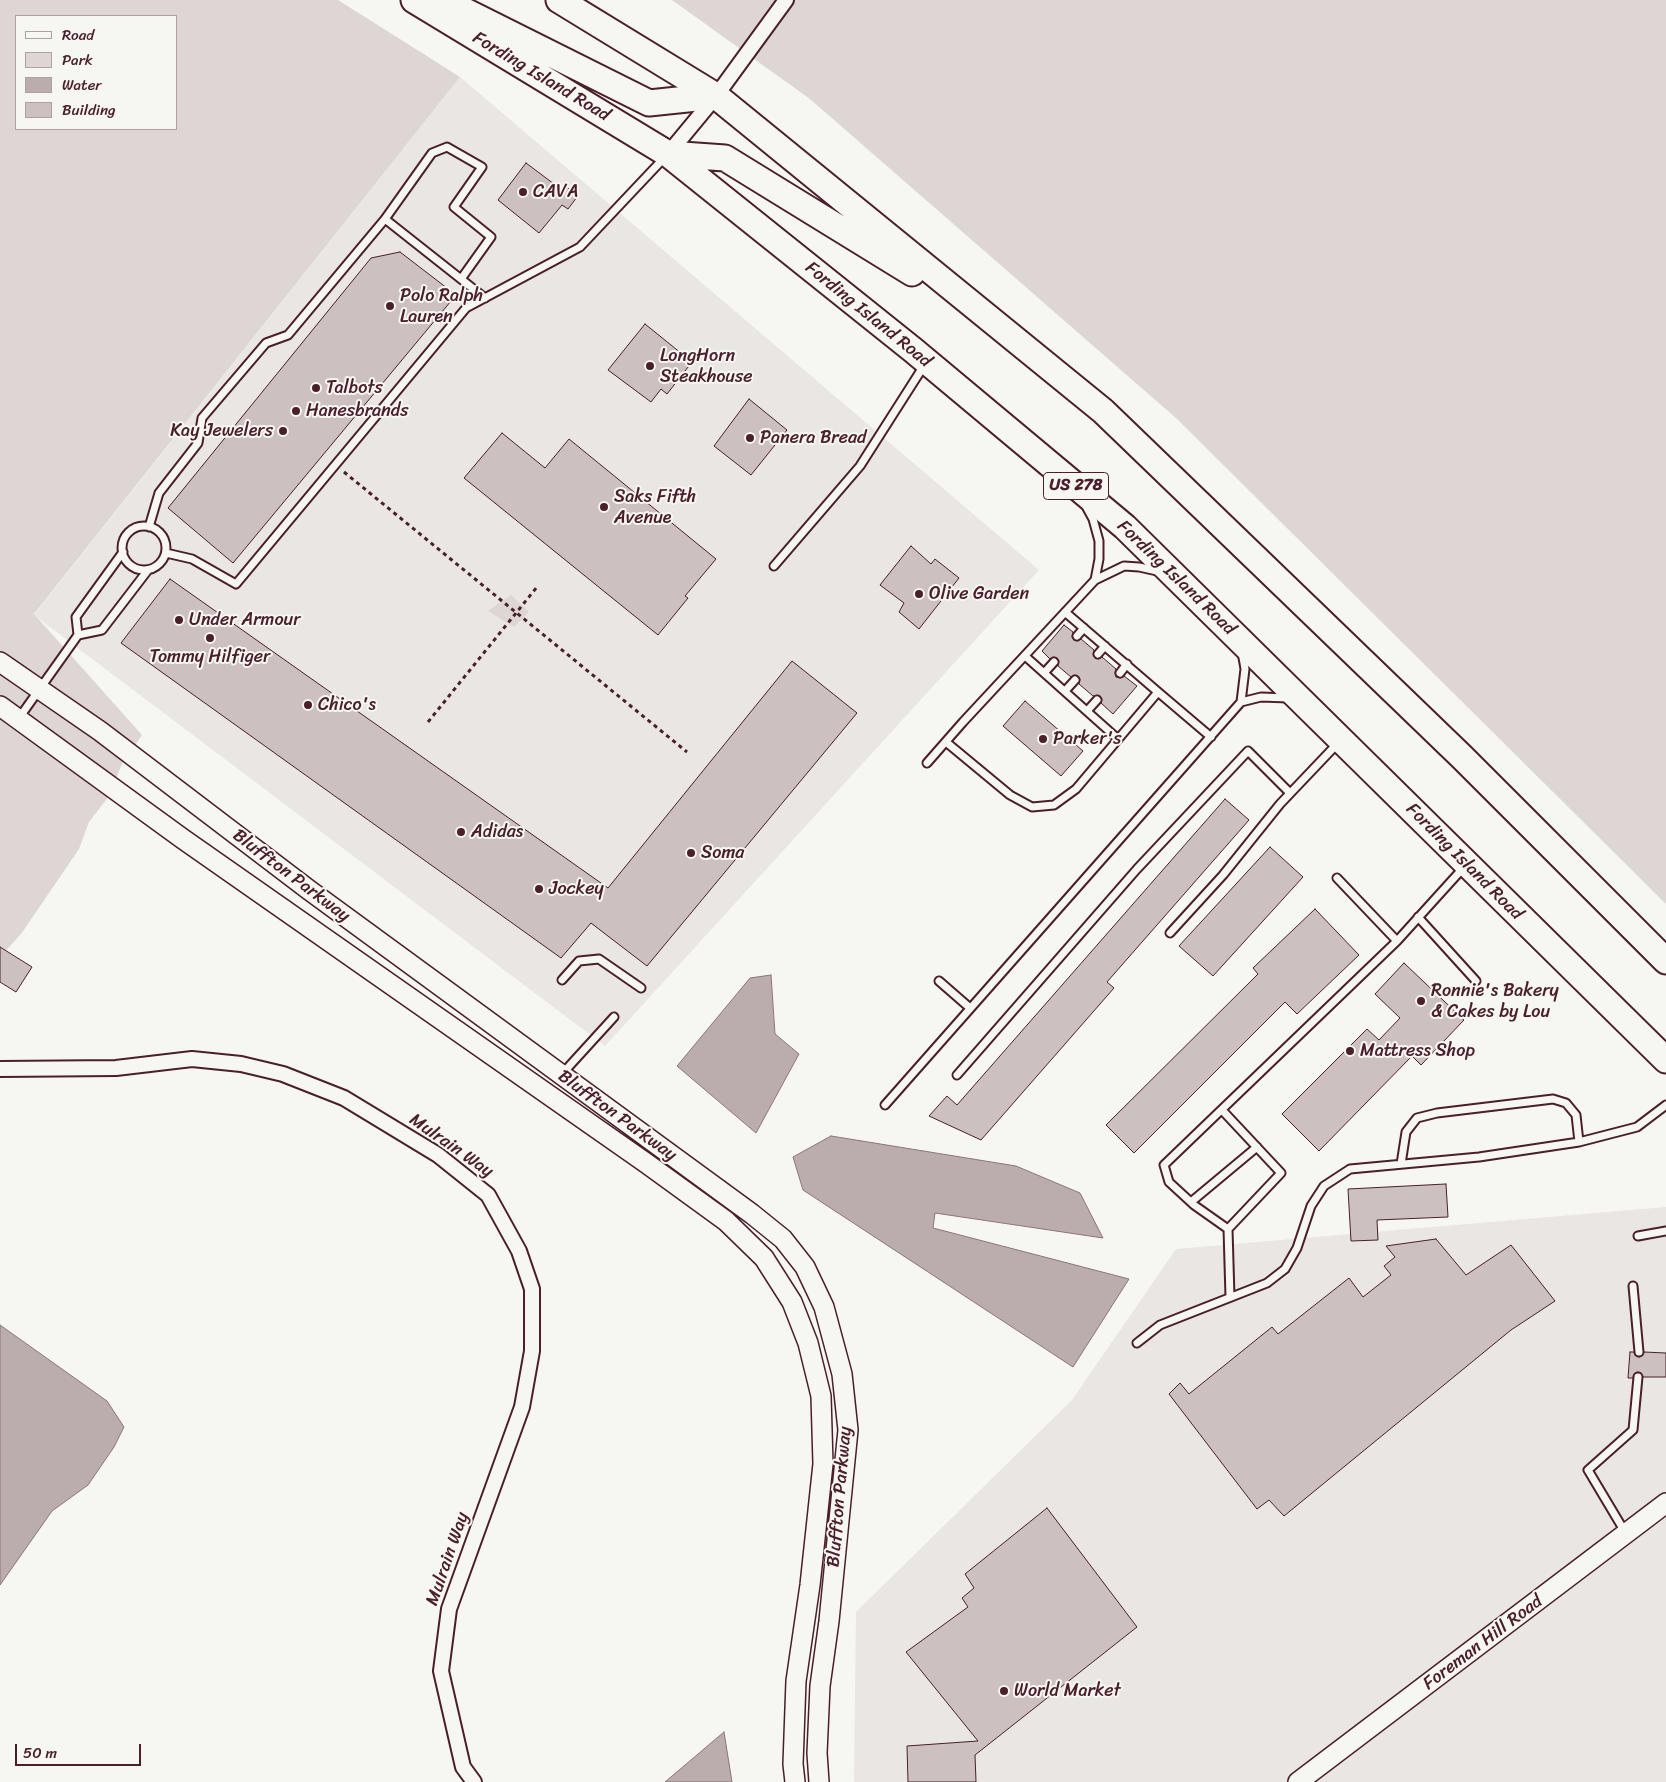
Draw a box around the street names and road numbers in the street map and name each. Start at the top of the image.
street label: Fording Island Road [468,27,614,127]
street label: Fording Island Road [800,257,936,373]
road number: US 278 [1044,472,1108,500]
street label: Fording Island Road [1112,516,1240,640]
street label: Fording Island Road [1401,799,1527,925]
street label: Bluffton Parkway [228,825,354,927]
street label: Bluffton Parkway [554,1066,680,1166]
street label: Mulrain Way [405,1109,497,1183]
street label: Bluffton Parkway [823,1426,857,1568]
street label: Mulrain Way [422,1509,474,1609]
street label: Foreman Hill Road [1419,1591,1547,1695]

